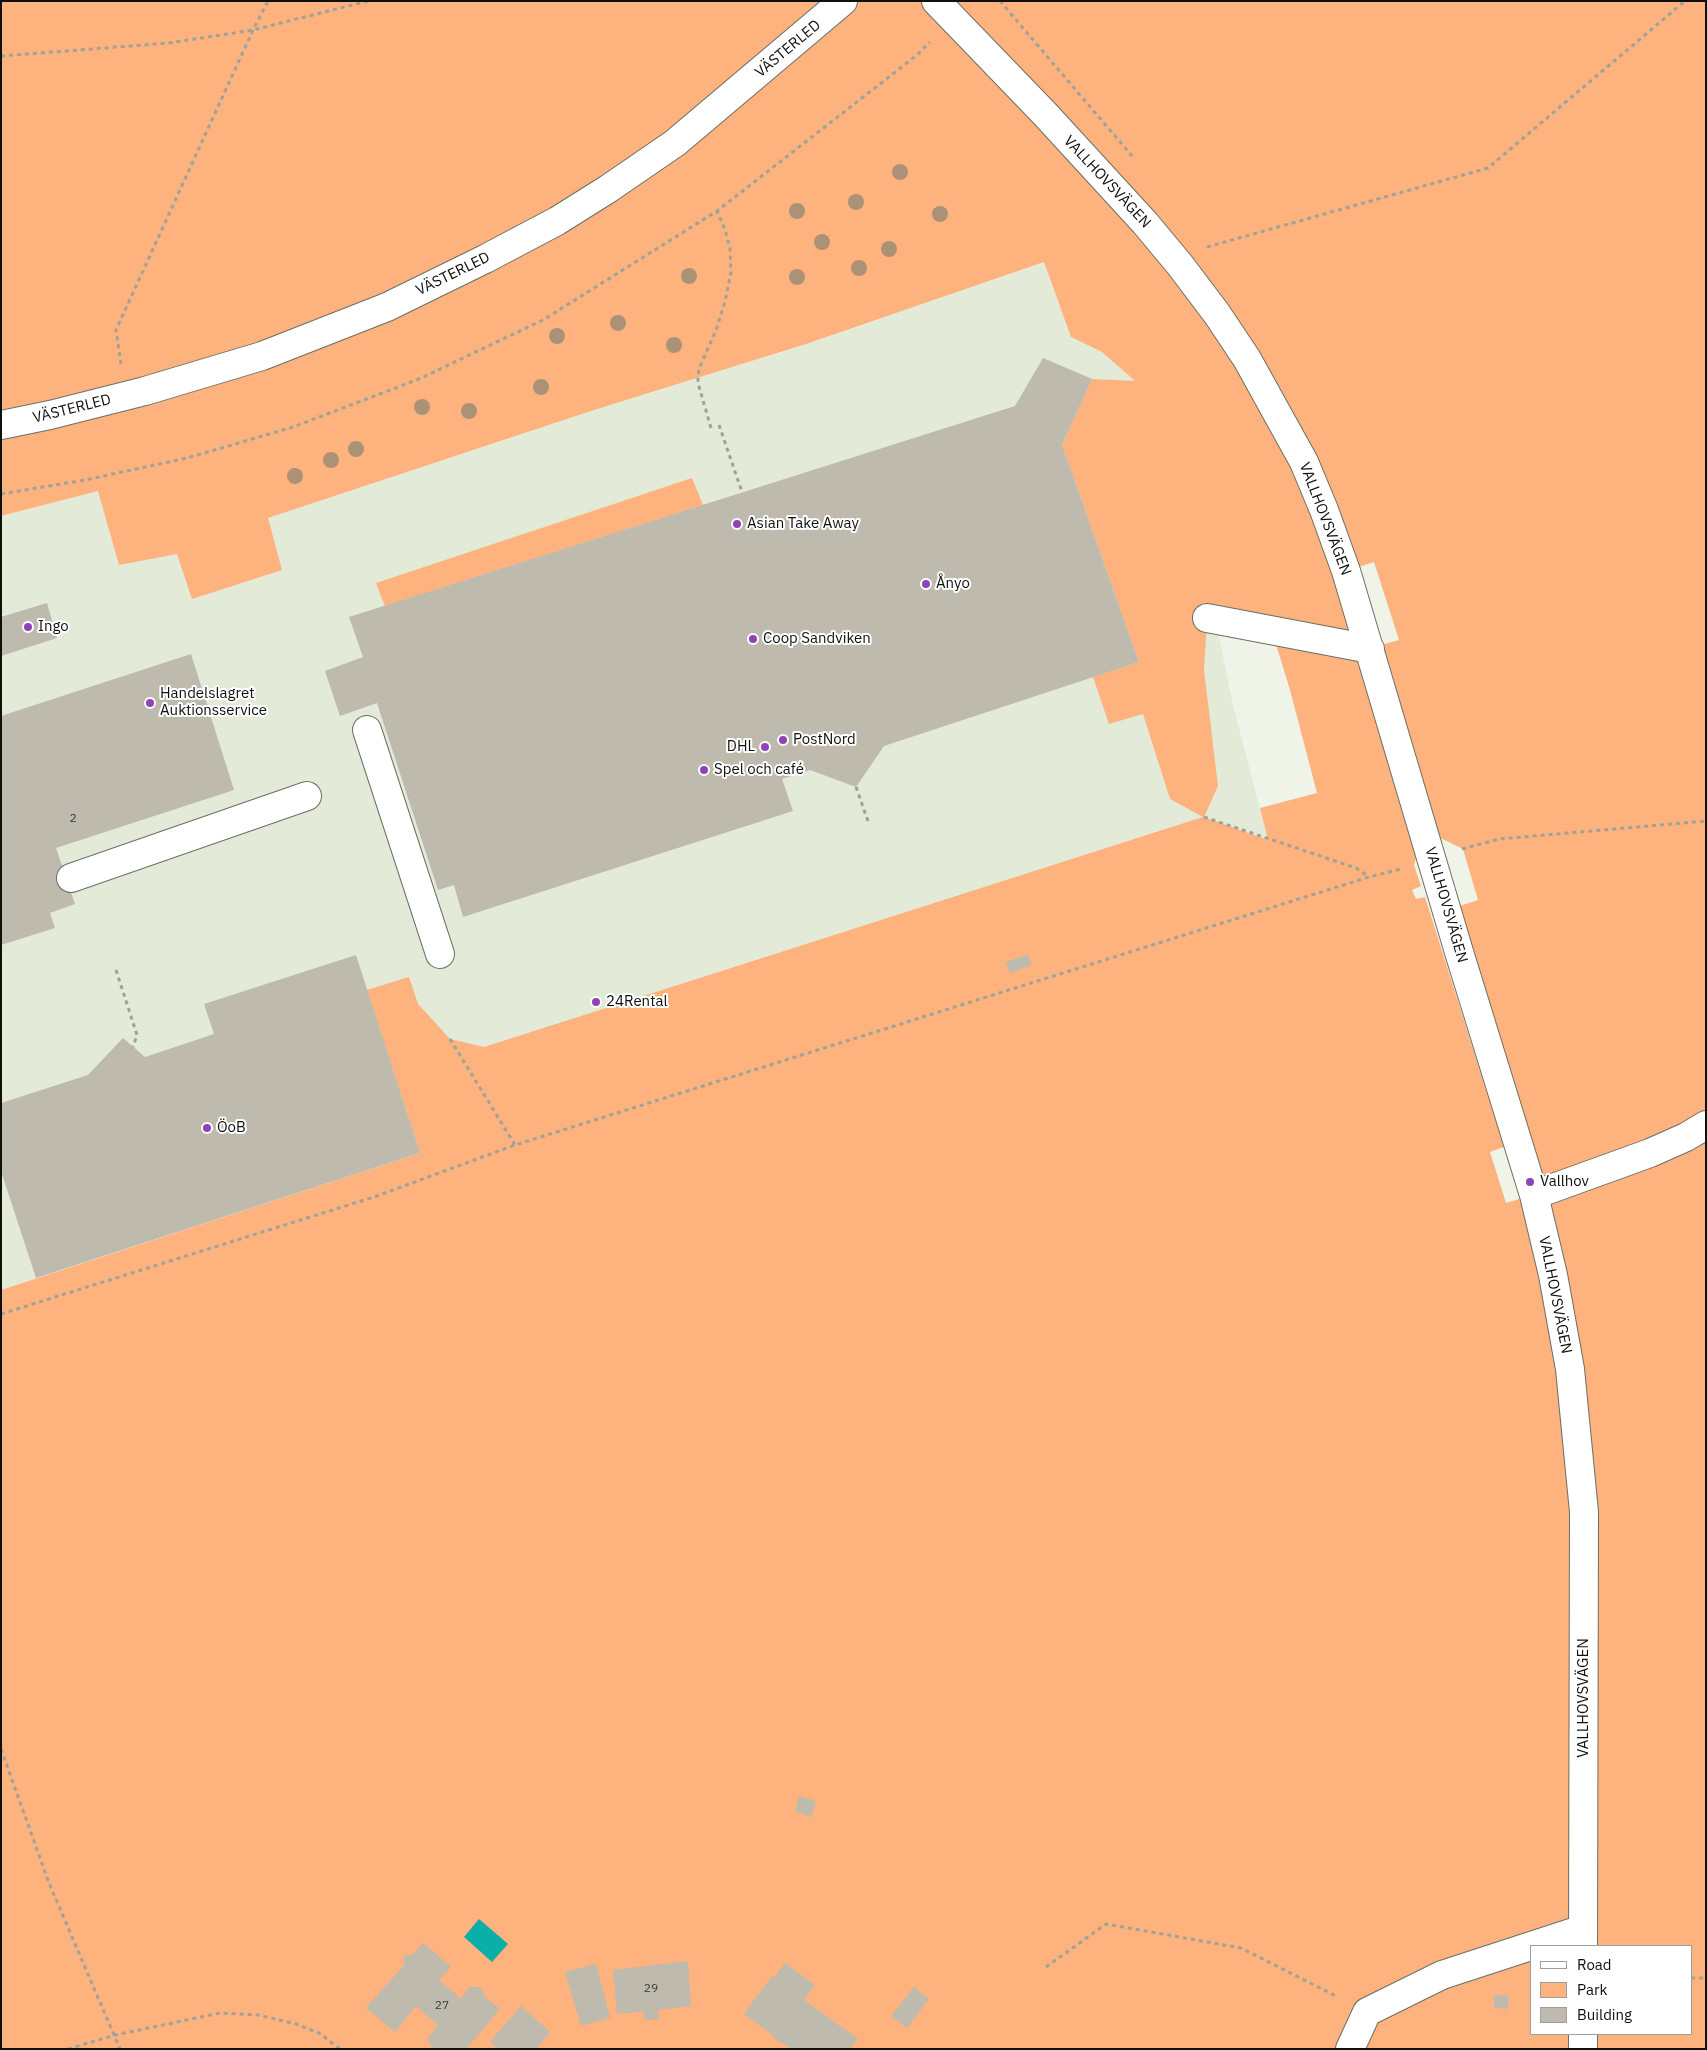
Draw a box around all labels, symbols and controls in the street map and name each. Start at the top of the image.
street label: VÄSTERLED [752,16,824,82]
street label: VALLHOVSVÄGEN [1060,132,1154,232]
street label: VÄSTERLED [413,248,493,300]
street label: VÄSTERLED [31,391,113,427]
street label: VALLHOVSVÄGEN [1295,460,1355,578]
place label: Asian Take Away [747,515,859,533]
marker: Asian Take Away [731,518,743,530]
place label: Ånyo [936,575,970,593]
marker: Ånyo [920,578,932,590]
place label: Ingo [38,618,69,636]
marker: Ingo [22,621,34,633]
place label: Coop Sandviken [763,630,871,648]
marker: Coop Sandviken [747,633,759,645]
place label: Handelslagret Auktionsservice [160,685,267,720]
marker: Handelslagret Auktionsservice [144,697,156,709]
place label: PostNord [793,731,856,749]
marker: PostNord [777,734,789,746]
place label: DHL [727,738,755,756]
marker: DHL [759,741,771,753]
place label: Spel och café [714,761,804,779]
marker: Spel och café [698,764,710,776]
house number: 2 [69,812,77,826]
street label: VALLHOVSVÄGEN [1421,845,1471,965]
place label: 24Rental [606,993,667,1011]
marker: 24Rental [590,996,602,1008]
place label: ÖoB [217,1119,246,1137]
marker: ÖoB [201,1122,213,1134]
place label: Vallhov [1540,1173,1589,1191]
marker: Vallhov [1524,1176,1536,1188]
street label: VALLHOVSVÄGEN [1535,1235,1575,1355]
street label: VALLHOVSVÄGEN [1575,1638,1593,1758]
legend [1530,1945,1692,2035]
text: Road [1577,1955,1612,1974]
text: Park [1577,1980,1607,1999]
house number: 29 [644,1982,658,1996]
house number: 27 [435,1999,449,2013]
text: Building [1577,2005,1632,2024]

